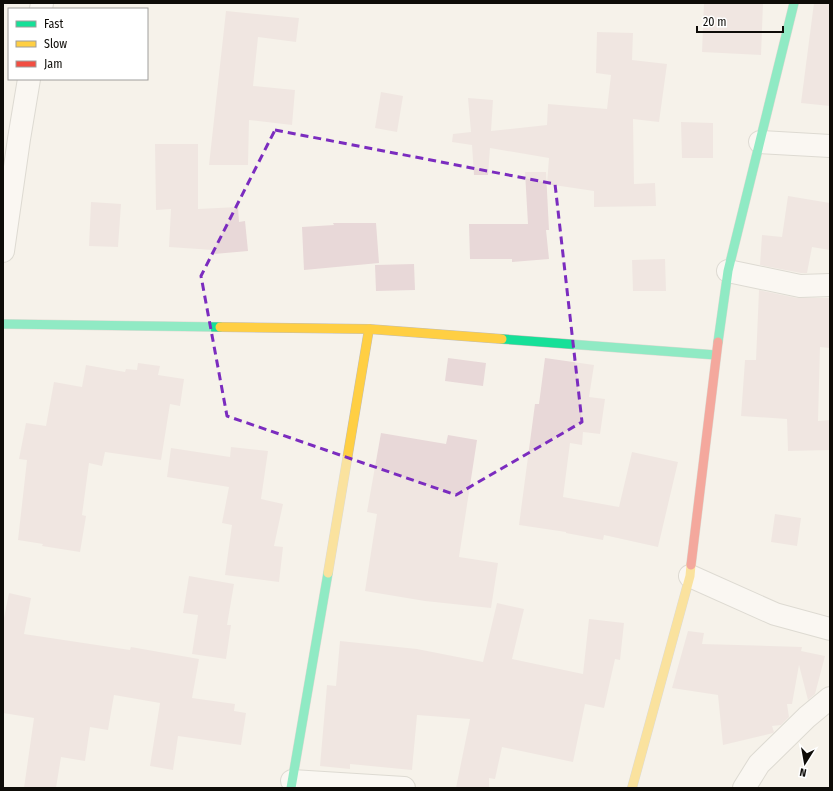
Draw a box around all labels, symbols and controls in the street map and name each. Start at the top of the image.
legend [8,8,148,80]
scale bar [697,8,783,34]
text: 20 m [703,15,727,29]
text: Fast [44,17,63,31]
text: Slow [44,37,67,51]
text: Jam [44,57,62,71]
north arrow [785,743,825,783]
text: N [799,765,808,779]

